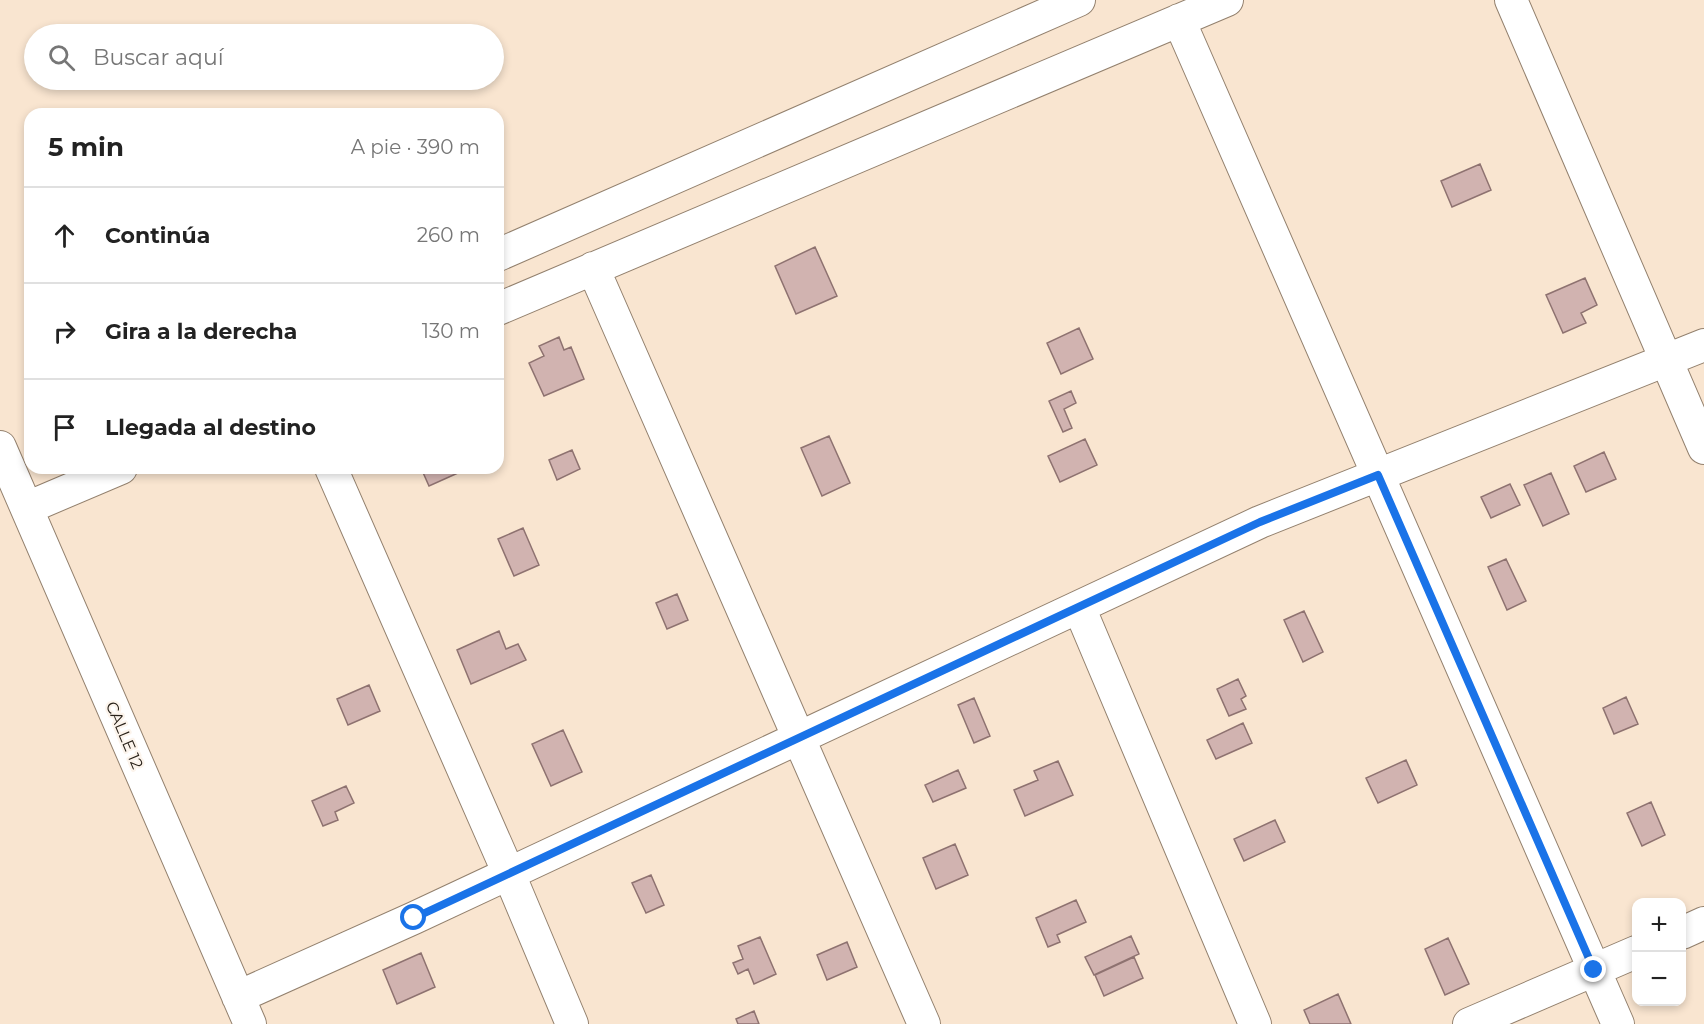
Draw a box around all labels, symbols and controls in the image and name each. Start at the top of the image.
search box [24,24,504,90]
icon: search [45,41,78,74]
text: Buscar aquí [93,44,224,71]
text: 5 min [48,131,124,163]
text: A pie · 390 m [351,135,480,159]
icon: ahead [48,219,81,252]
text: Continúa [105,222,210,249]
text: 260 m [417,223,480,247]
icon: right [48,315,81,348]
text: Gira a la derecha [105,318,297,345]
text: 130 m [422,319,480,343]
icon: arrive [48,411,81,444]
text: Llegada al destino [105,414,316,441]
street label: CALLE 12 [102,699,147,772]
map controls [1632,898,1686,1006]
button: + [1632,898,1686,952]
route start [400,904,426,930]
button: − [1632,952,1686,1006]
route end [1580,956,1606,982]

